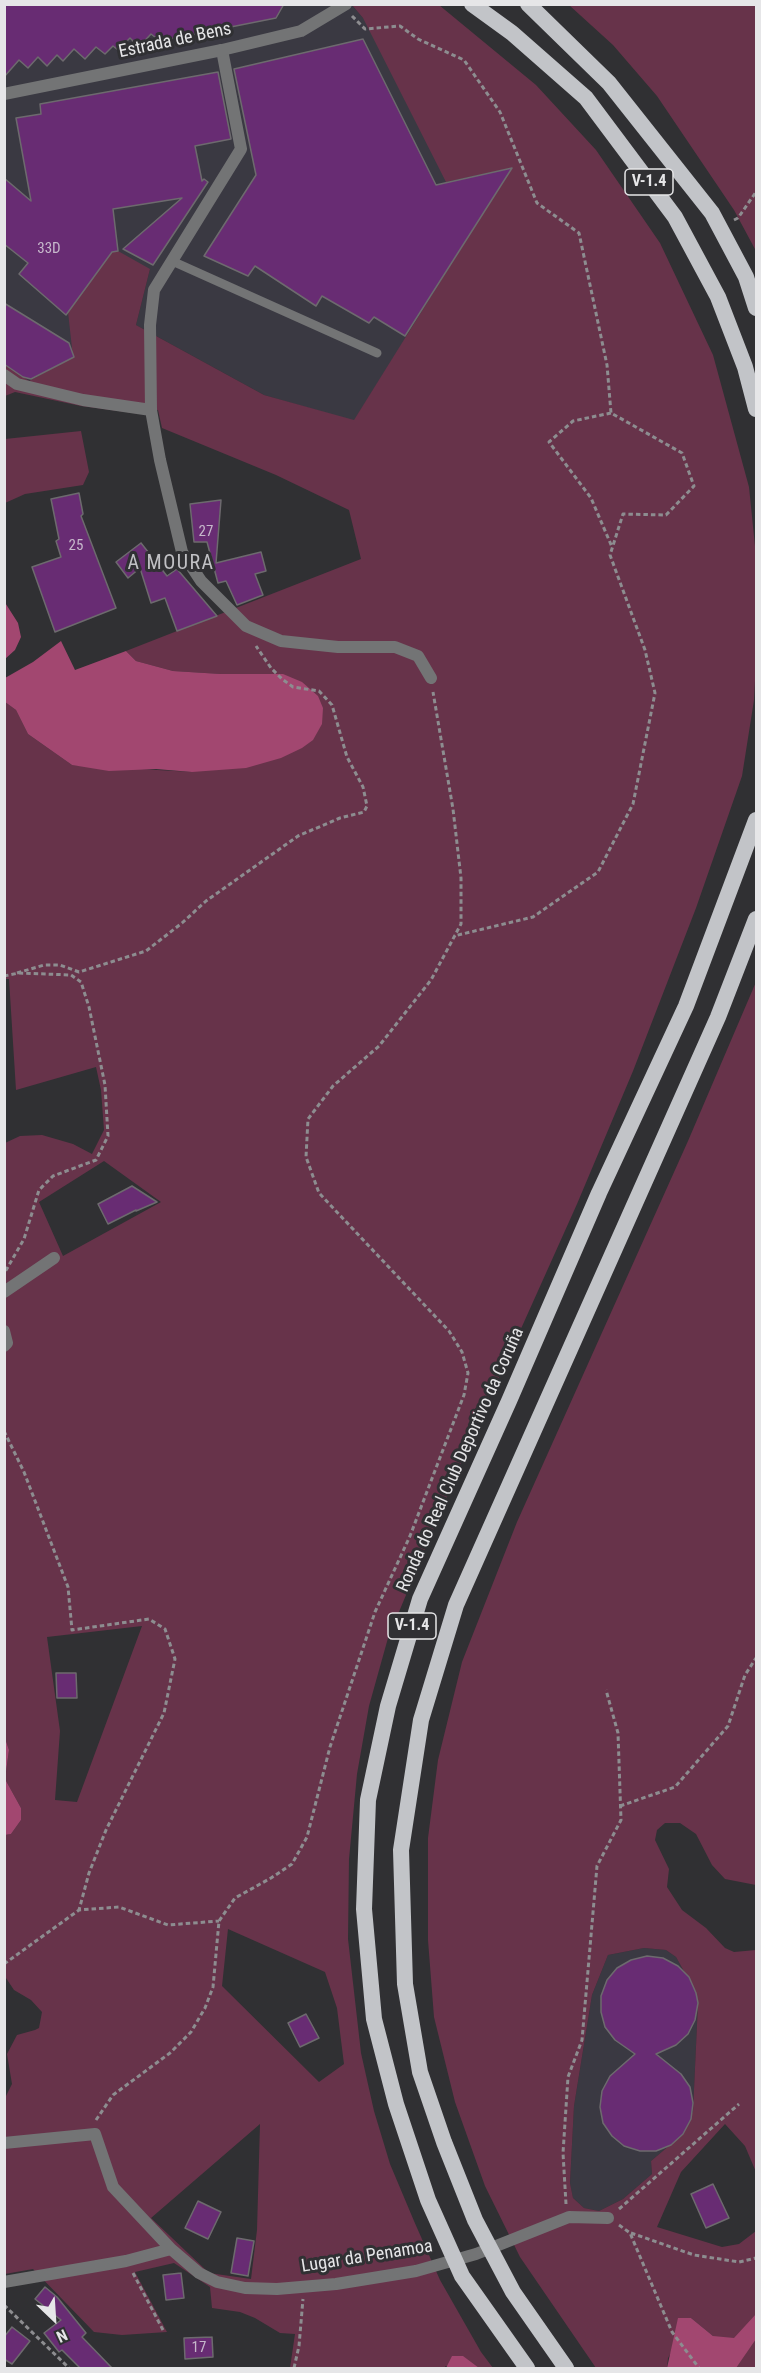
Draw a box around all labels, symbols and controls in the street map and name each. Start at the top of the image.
street label: Estrada de Bens [117,19,233,63]
road number: V-1.4 [625,169,673,195]
house number: 33D [37,240,61,258]
house number: 27 [199,523,213,541]
house number: 25 [69,537,83,555]
district label: A MOURA [127,552,215,576]
street label: Ronda do Real Club Deportivo da Coruña [393,1324,529,1596]
road number: V-1.4 [388,1613,436,1639]
street label: Lugar da Penamoa [300,2236,434,2278]
north arrow [24,2289,84,2349]
text: N [53,2325,70,2346]
house number: 17 [192,2339,206,2357]

